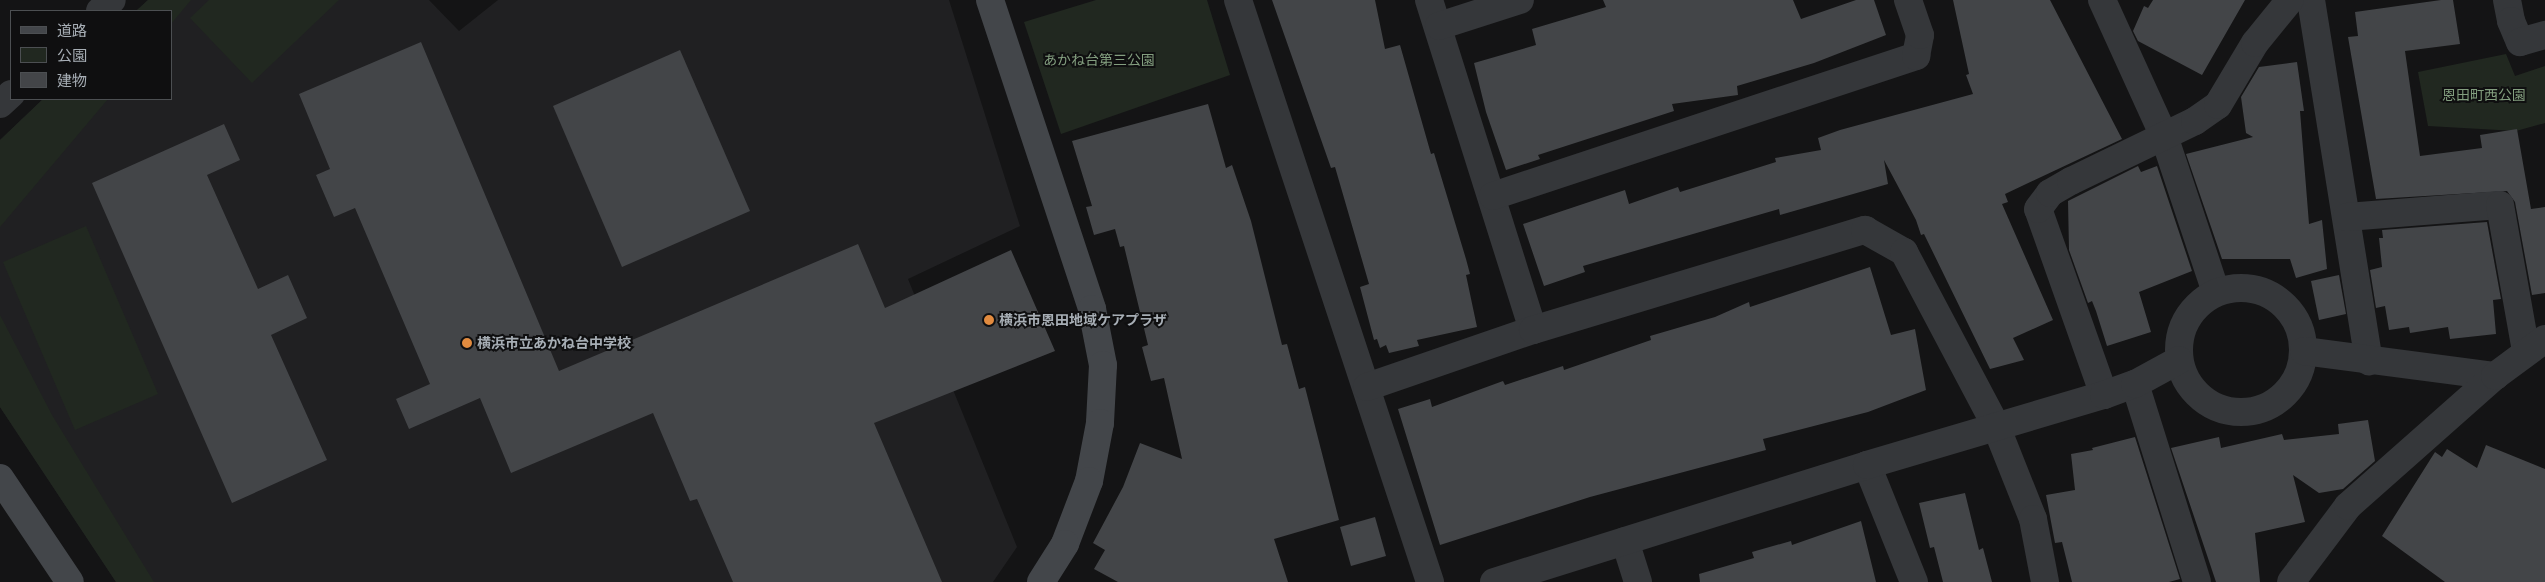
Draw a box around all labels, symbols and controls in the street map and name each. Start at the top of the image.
legend [10,10,172,100]
text: 道路 [57,21,87,40]
text: 公園 [57,46,87,65]
park label: あかね台第三公園 [1043,52,1155,68]
text: 建物 [57,71,87,90]
park label: 恩田町西公園 [2442,87,2526,103]
place label: 横浜市恩田地域ケアプラザ [999,312,1167,328]
marker: 横浜市恩田地域ケアプラザ [983,314,995,326]
place label: 横浜市立あかね台中学校 [477,335,631,351]
marker: 横浜市立あかね台中学校 [461,337,473,349]

